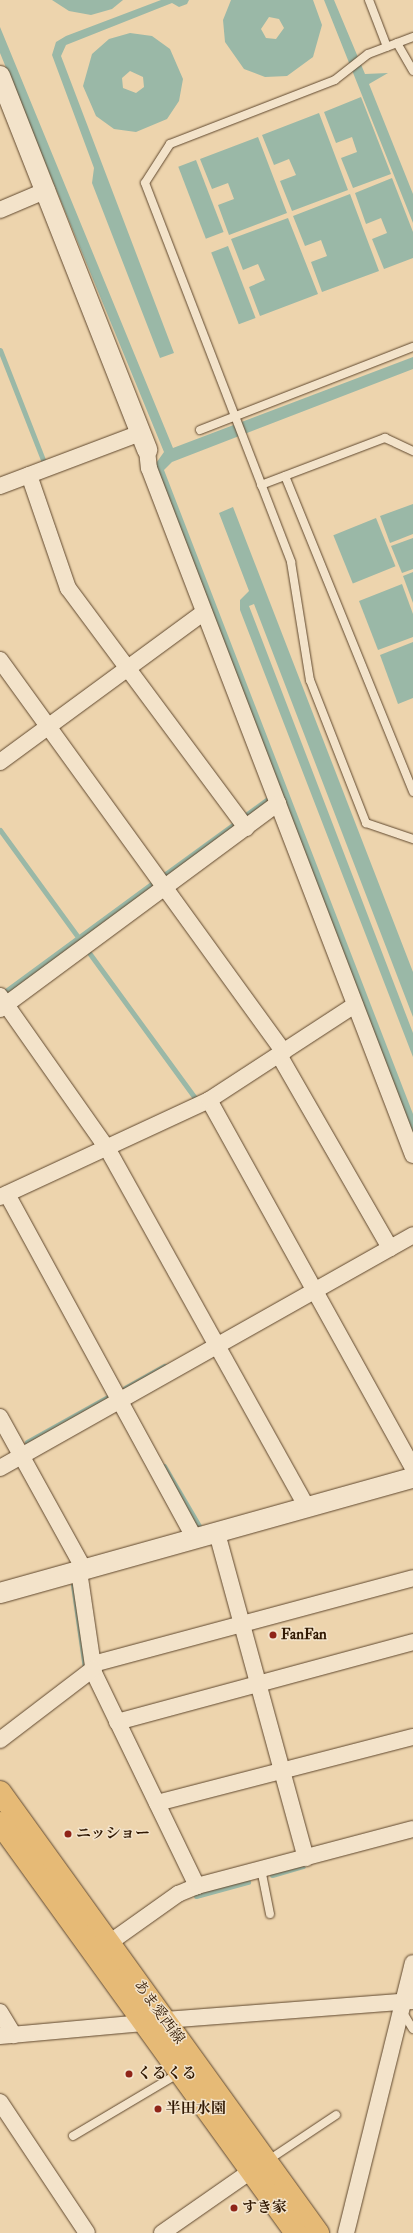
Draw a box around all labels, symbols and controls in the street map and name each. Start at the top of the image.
place label: FanFan [281,1626,327,1644]
marker: FanFan [268,1630,278,1640]
place label: ニッショー [76,1825,151,1843]
marker: ニッショー [63,1829,73,1839]
street label: あま愛西線 [130,1976,188,2048]
place label: くるくる [137,2065,197,2083]
marker: くるくる [124,2069,134,2079]
place label: 半田水園 [166,2100,226,2118]
marker: 半田水園 [153,2104,163,2114]
place label: すき家 [242,2199,287,2217]
marker: すき家 [229,2203,239,2213]

